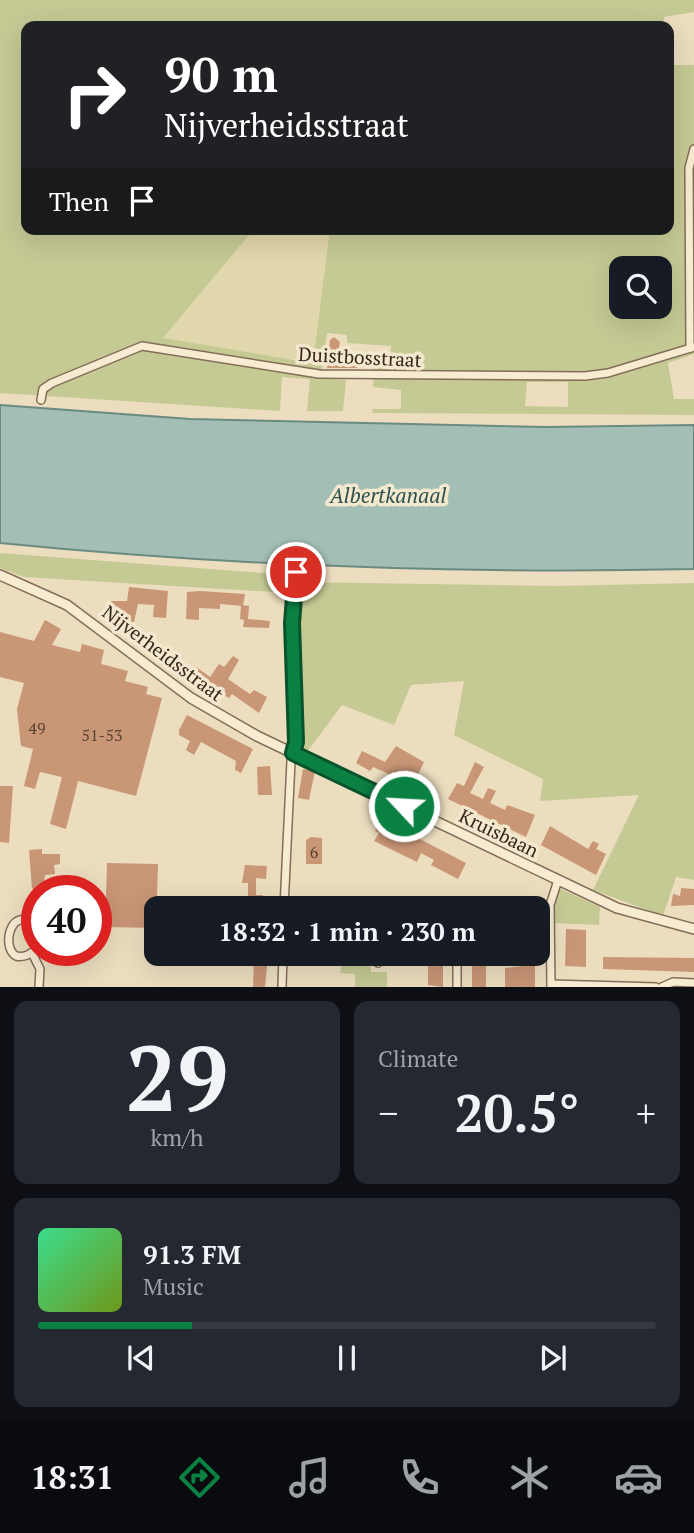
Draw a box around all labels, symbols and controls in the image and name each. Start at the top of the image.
text: 90 m [164,41,278,106]
icon: right [49,49,140,140]
text: Nijverheidsstraat [164,104,409,146]
icon: arrive [123,182,161,220]
text: Then [49,184,109,218]
map controls [609,256,672,319]
button: search [609,256,672,319]
street label: Duistbosstraat [298,341,422,372]
water label: Albertkanaal [328,481,447,509]
pin [266,542,326,602]
icon: arrive [277,553,315,591]
street label: Nijverheidsstraat [98,599,229,706]
house number: 49 [28,717,46,739]
house number: 51-53 [82,724,122,746]
position arrow [367,769,441,843]
street label: Kruisbaan [455,803,543,862]
house number: 6 [310,841,319,863]
speed limit sign: 40 [21,875,112,966]
text: 18:32 · 1 min · 230 m [218,914,476,948]
text: 29 [126,1016,228,1137]
text: Climate [378,1043,458,1074]
text: 20.5° [454,1078,580,1147]
text: − [378,1088,398,1138]
text: + [636,1088,656,1138]
text: km/h [150,1122,204,1153]
text: 91.3 FM [143,1237,241,1271]
text: Music [143,1271,204,1302]
icon: previous [122,1339,160,1377]
icon: pause [328,1339,366,1377]
icon: next [534,1339,572,1377]
icon: directions [175,1453,224,1502]
icon: music [285,1453,334,1502]
icon: phone [395,1453,444,1502]
icon: climate [505,1453,554,1502]
icon: car [614,1453,663,1502]
text: 18:31 [30,1456,114,1498]

